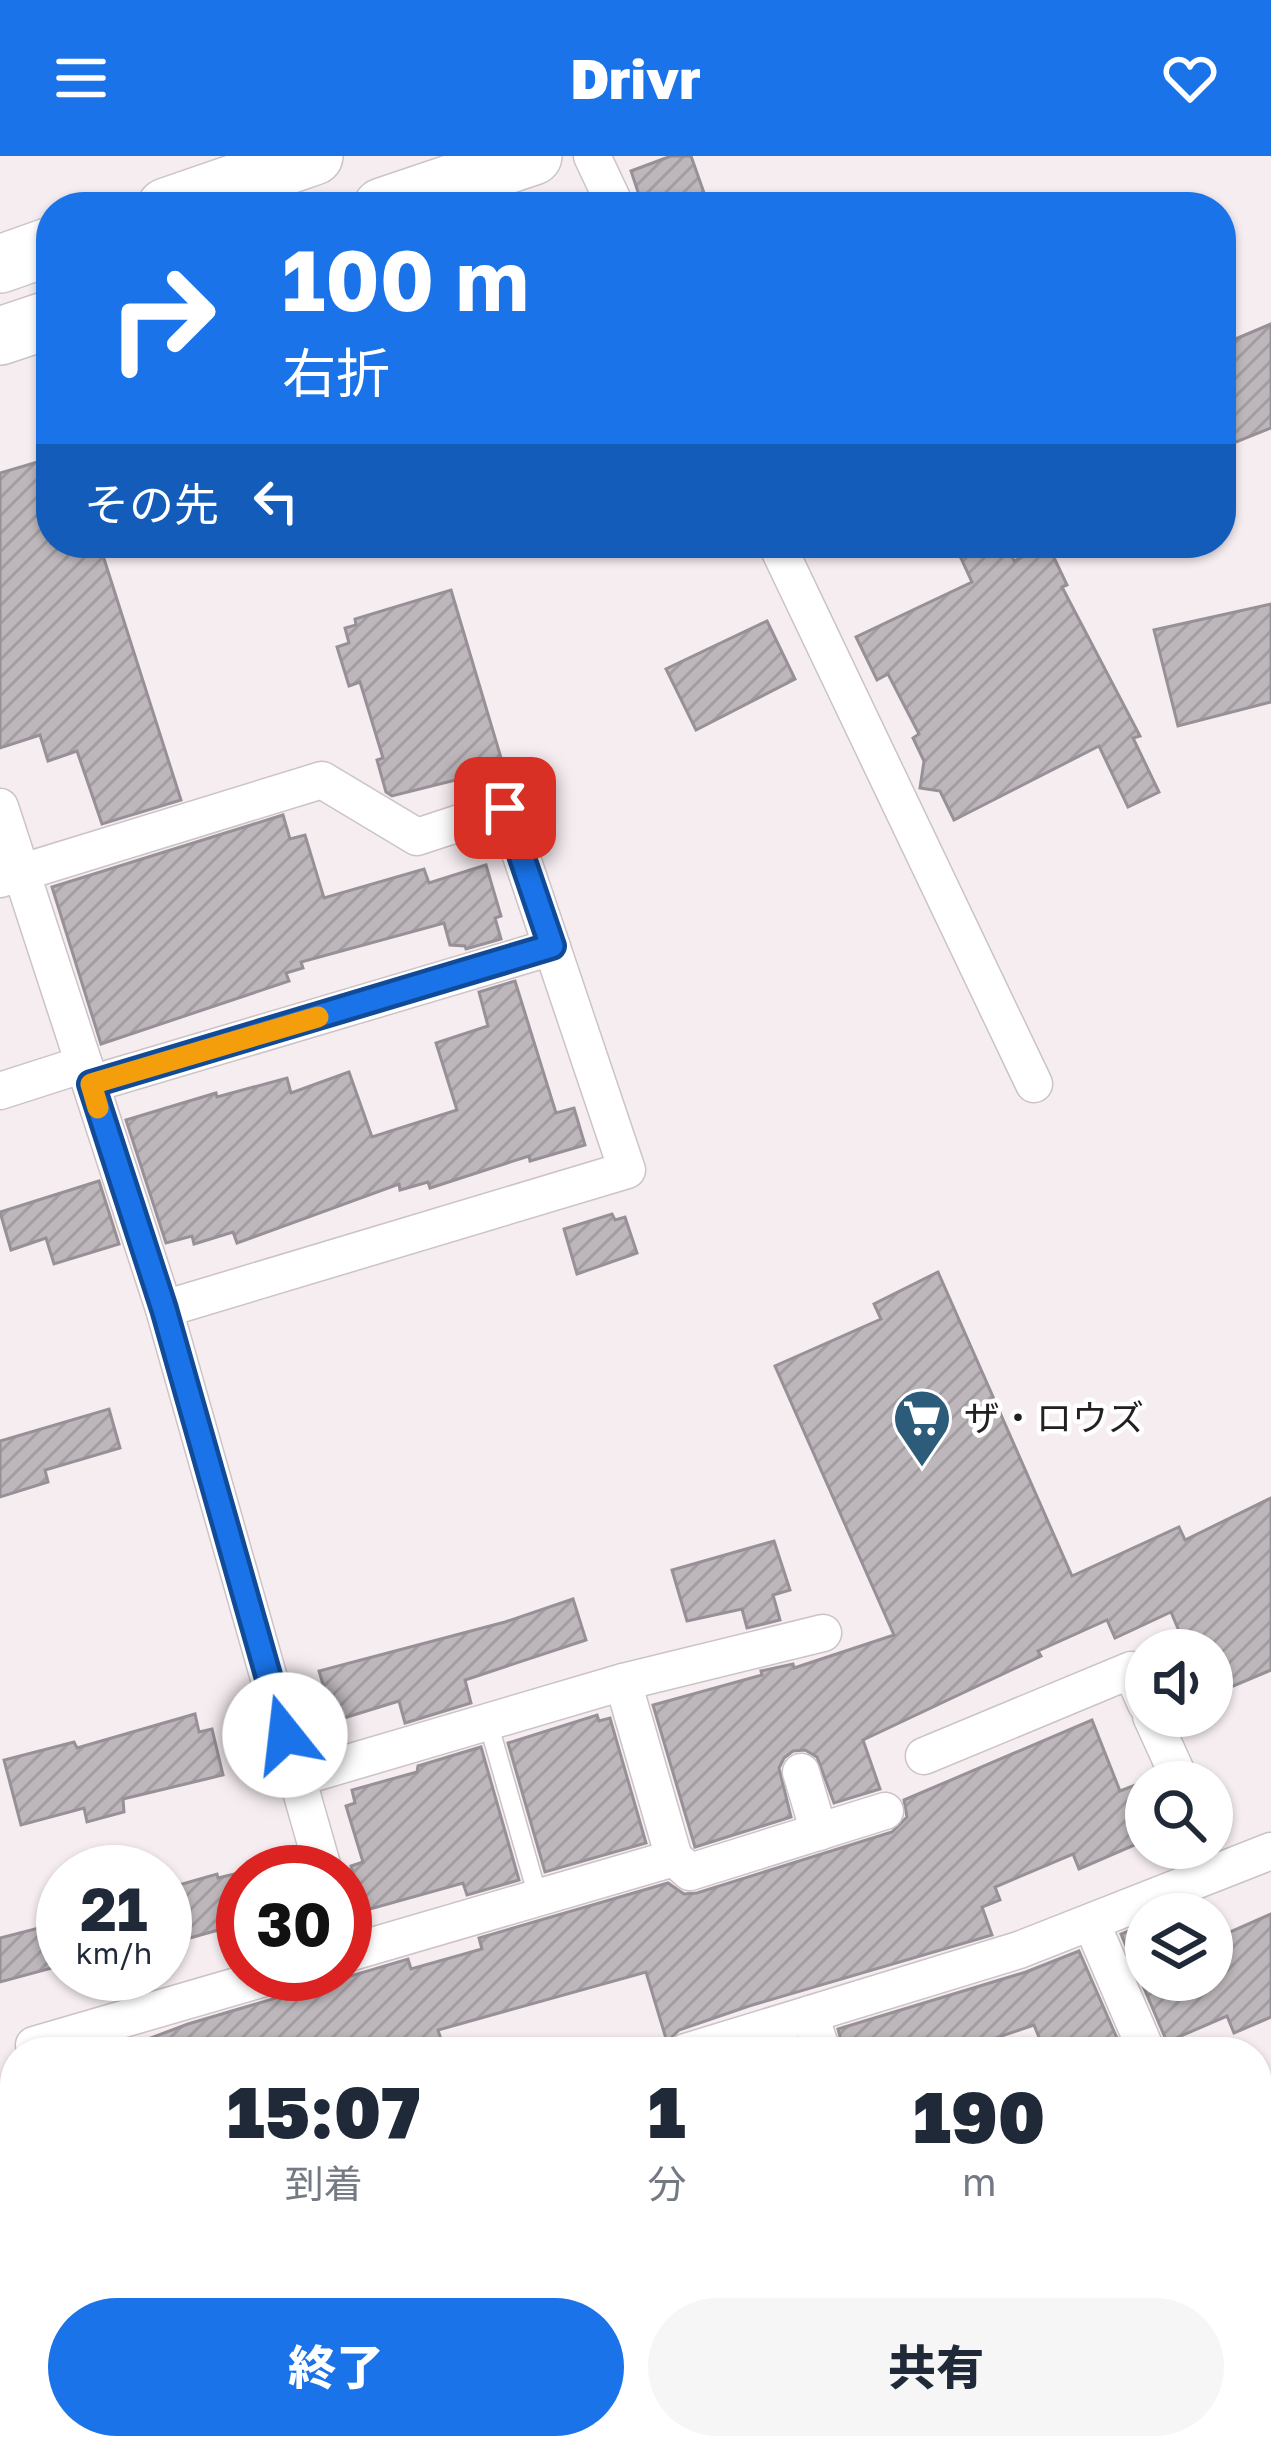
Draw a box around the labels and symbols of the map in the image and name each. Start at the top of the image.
pin [454,757,556,859]
supermarket icon: ザ・ロウズ [891,1387,953,1469]
place label: ザ・ロウズ [964,1396,1144,1439]
position arrow [222,1672,348,1798]
speed limit sign: 30 [216,1845,372,2001]

